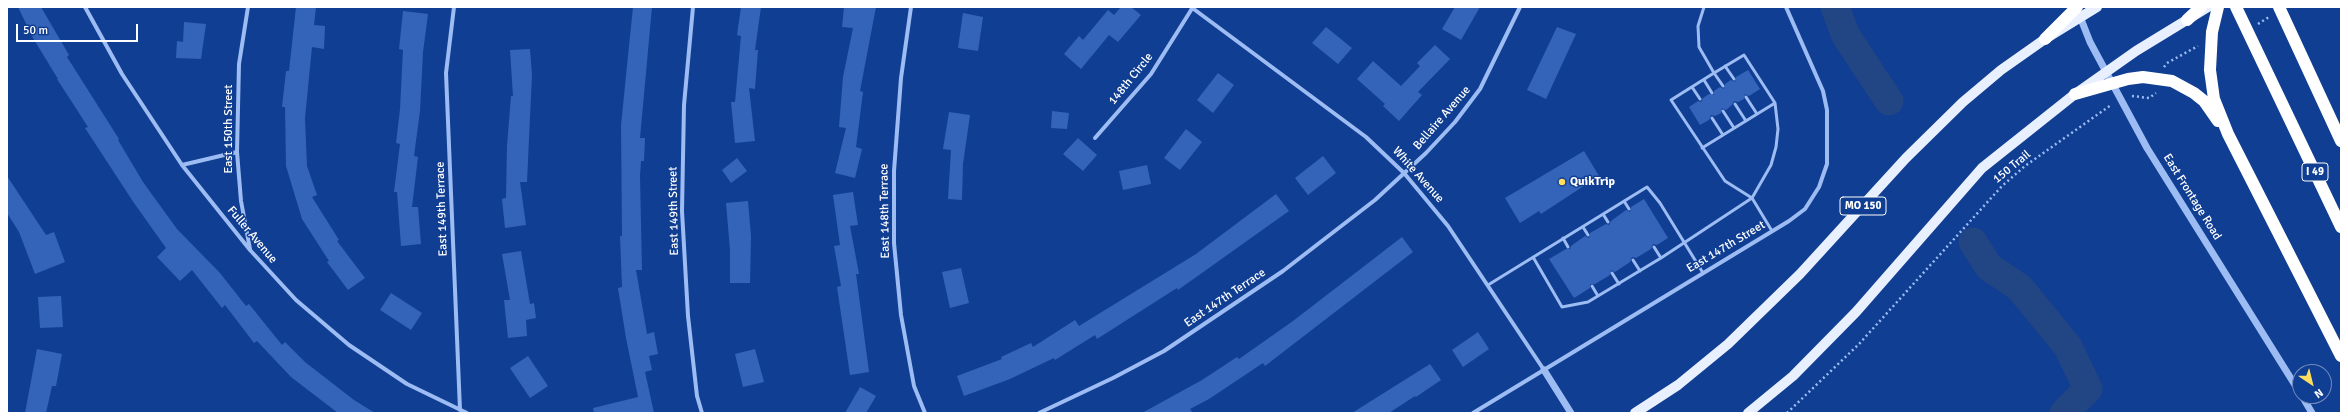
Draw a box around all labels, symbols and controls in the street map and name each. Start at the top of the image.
scale bar [18,16,140,42]
text: 50 m [23,23,48,38]
street label: 148th Circle [1106,50,1156,108]
street label: Bellaire Avenue [1410,83,1474,153]
street label: East 150th Street [222,85,236,173]
street label: White Avenue [1389,144,1447,206]
street label: 150 Trail [1990,147,2034,187]
street label: East Frontage Road [2160,151,2224,243]
street label: East 149th Terrace [433,161,451,257]
street label: East 148th Terrace [877,163,893,259]
road number: I 49 [2302,163,2328,181]
street label: East 149th Street [666,166,682,256]
place label: QuikTrip [1570,175,1615,189]
marker: QuikTrip [1557,177,1567,187]
road number: MO 150 [1840,197,1886,215]
street label: Fuller Avenue [224,204,280,266]
street label: East 147th Street [1684,218,1768,276]
street label: East 147th Terrace [1182,265,1268,331]
north arrow [2292,364,2332,404]
text: N [2312,386,2325,401]

